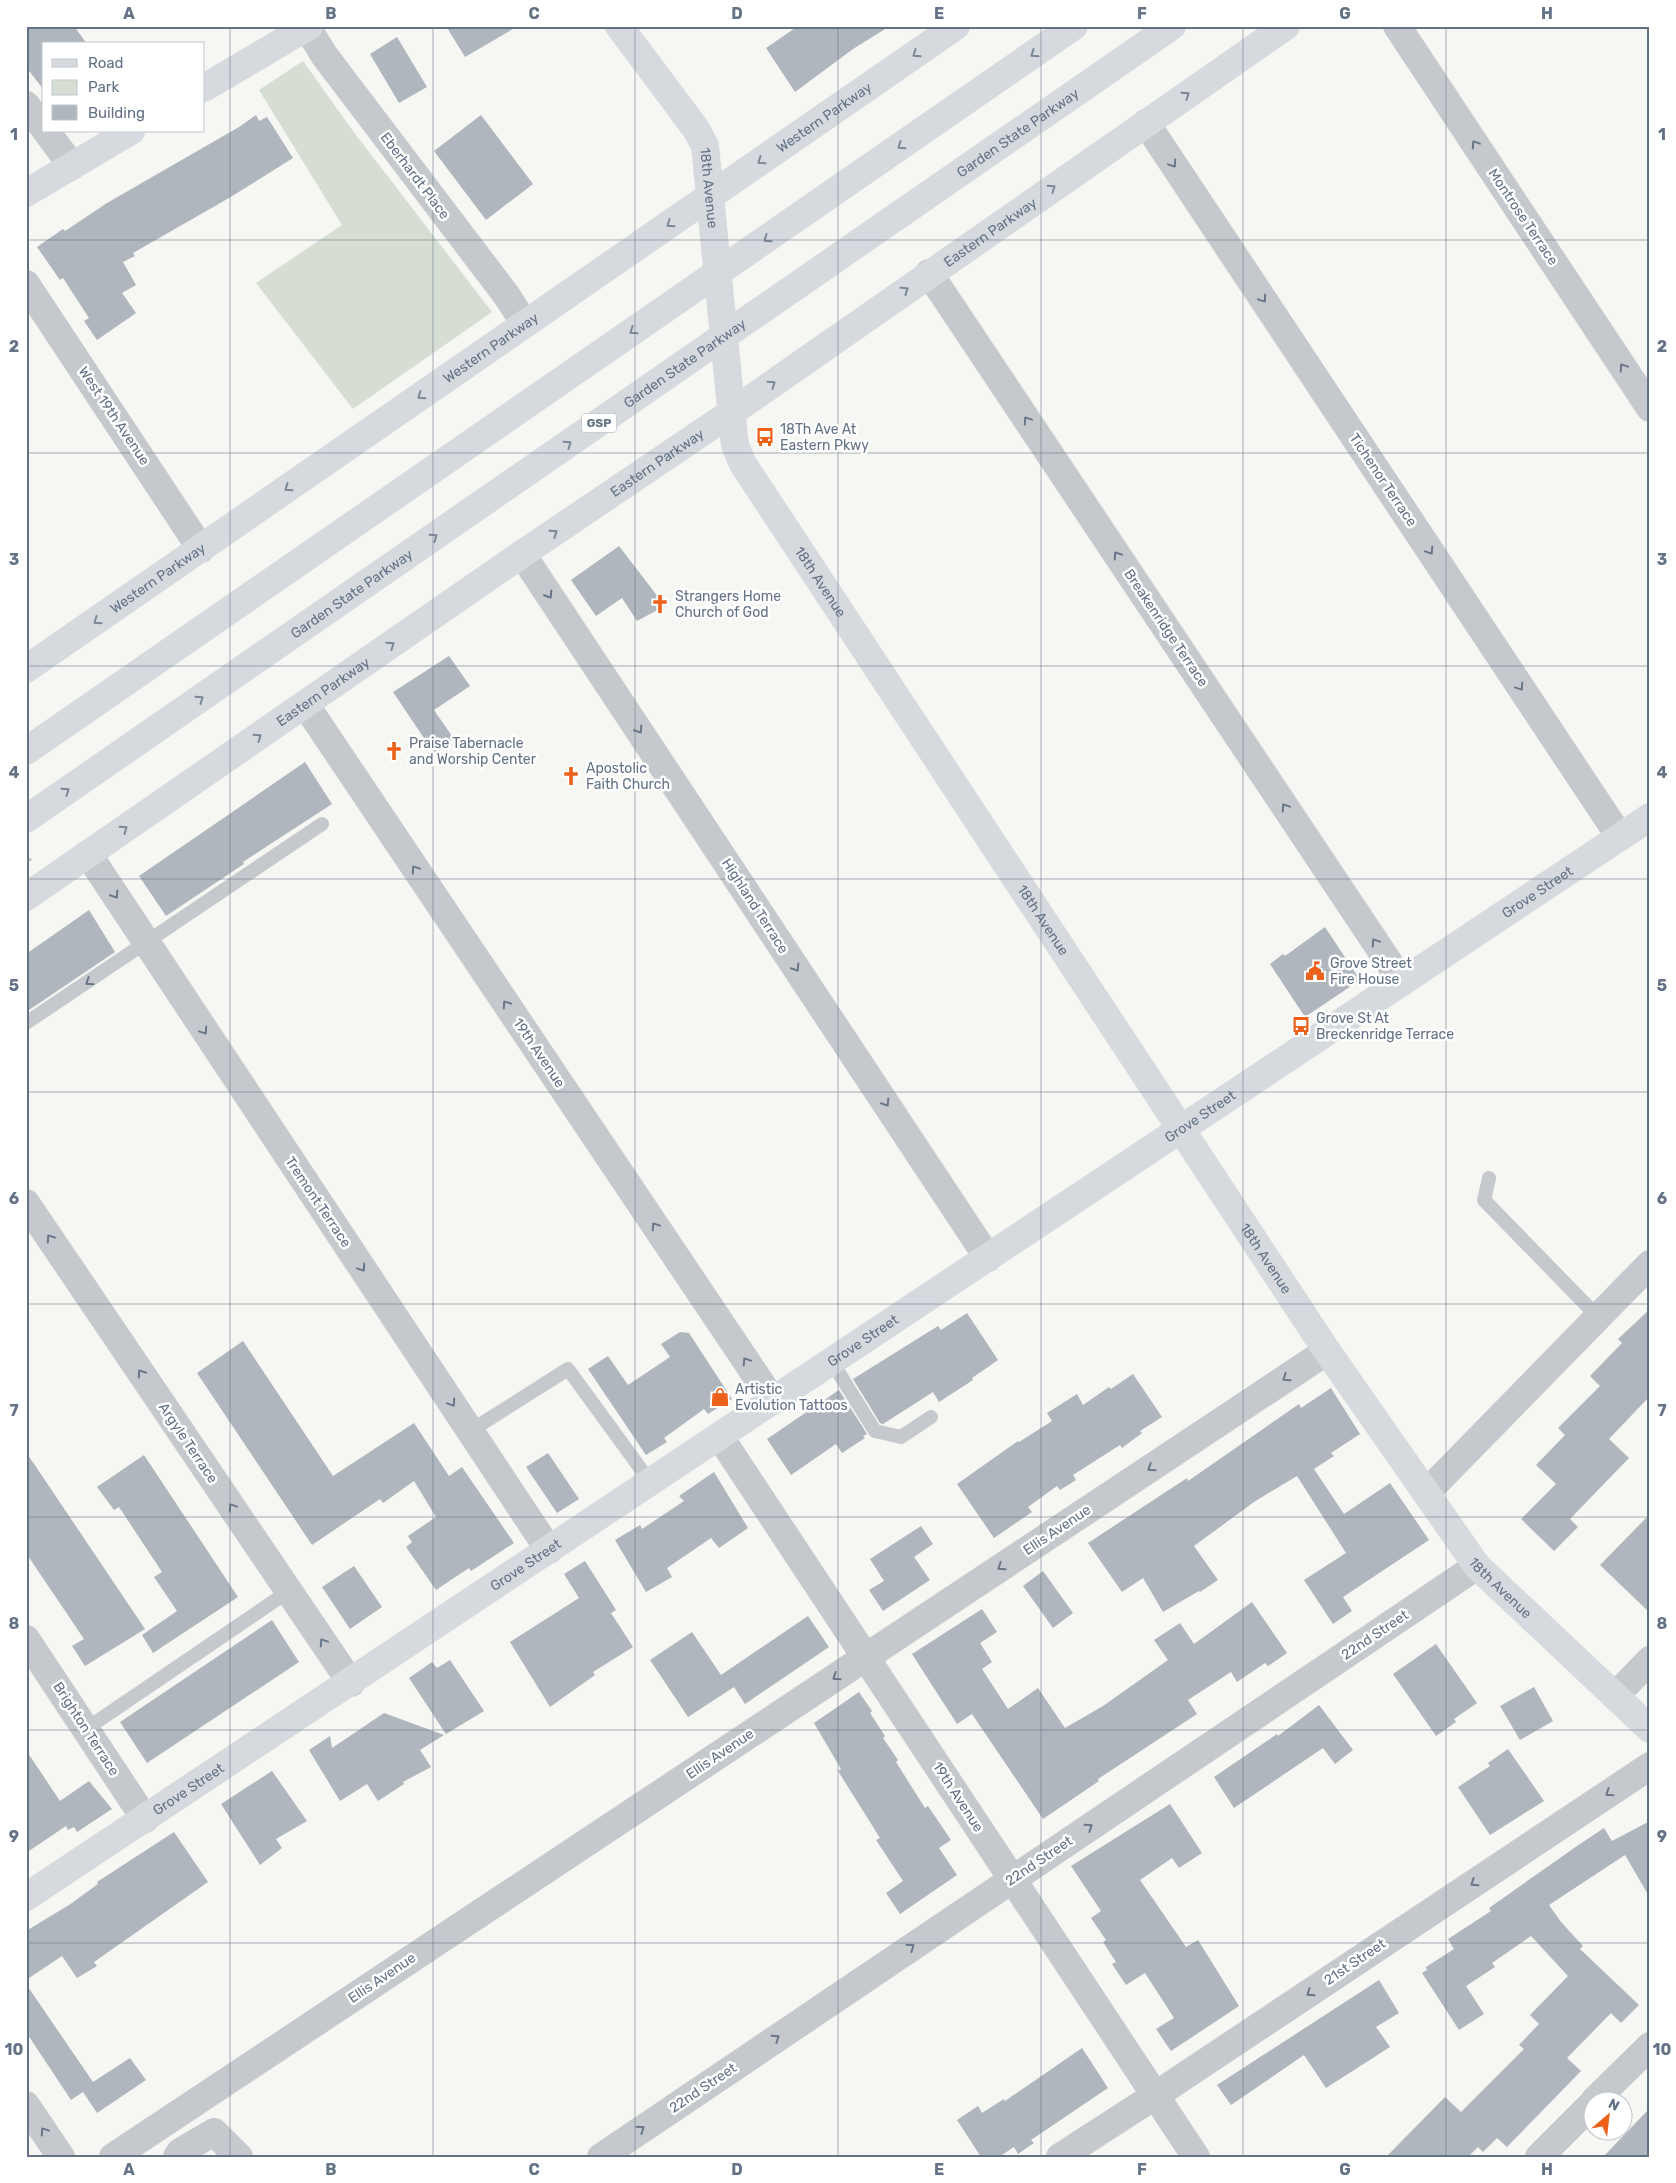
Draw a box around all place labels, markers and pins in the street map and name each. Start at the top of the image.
place label: 18Th Ave At Eastern Pkwy [780,421,869,454]
bus stop icon: 18Th Ave At Eastern Pkwy [754,426,776,448]
place label: Strangers Home Church of God [675,588,781,621]
church icon: Strangers Home Church of God [649,593,671,615]
place label: Praise Tabernacle and Worship Center [409,735,537,768]
church icon: Praise Tabernacle and Worship Center [383,740,405,762]
place label: Apostolic Faith Church [586,760,670,793]
church icon: Apostolic Faith Church [560,765,582,787]
place label: Grove Street Fire House [1330,955,1412,988]
public building icon: Grove Street Fire House [1304,960,1326,982]
place label: Grove St At Breckenridge Terrace [1316,1010,1454,1043]
bus stop icon: Grove St At Breckenridge Terrace [1290,1015,1312,1037]
place label: Artistic Evolution Tattoos [735,1381,848,1414]
shop icon: Artistic Evolution Tattoos [709,1386,731,1408]

